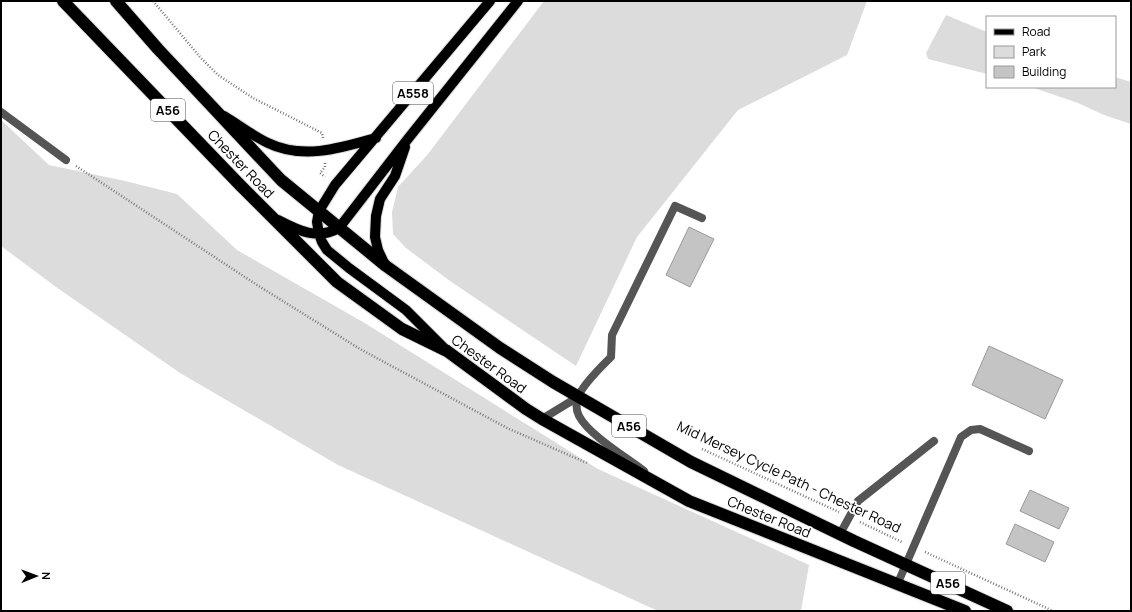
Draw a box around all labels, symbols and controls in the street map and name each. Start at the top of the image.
legend [986,16,1116,88]
text: Road [1022,23,1050,40]
text: Park [1022,43,1047,60]
text: Building [1022,63,1066,80]
road number: A558 [393,82,433,104]
road number: A56 [151,99,185,121]
street label: Chester Road [204,125,279,202]
street label: Chester Road [448,330,531,397]
road number: A56 [612,415,646,437]
street label: Mid Mersey Cycle Path - Chester Road [674,418,904,536]
street label: Chester Road [725,493,813,541]
north arrow [16,556,56,596]
text: N [39,572,54,580]
road number: A56 [931,572,965,594]

